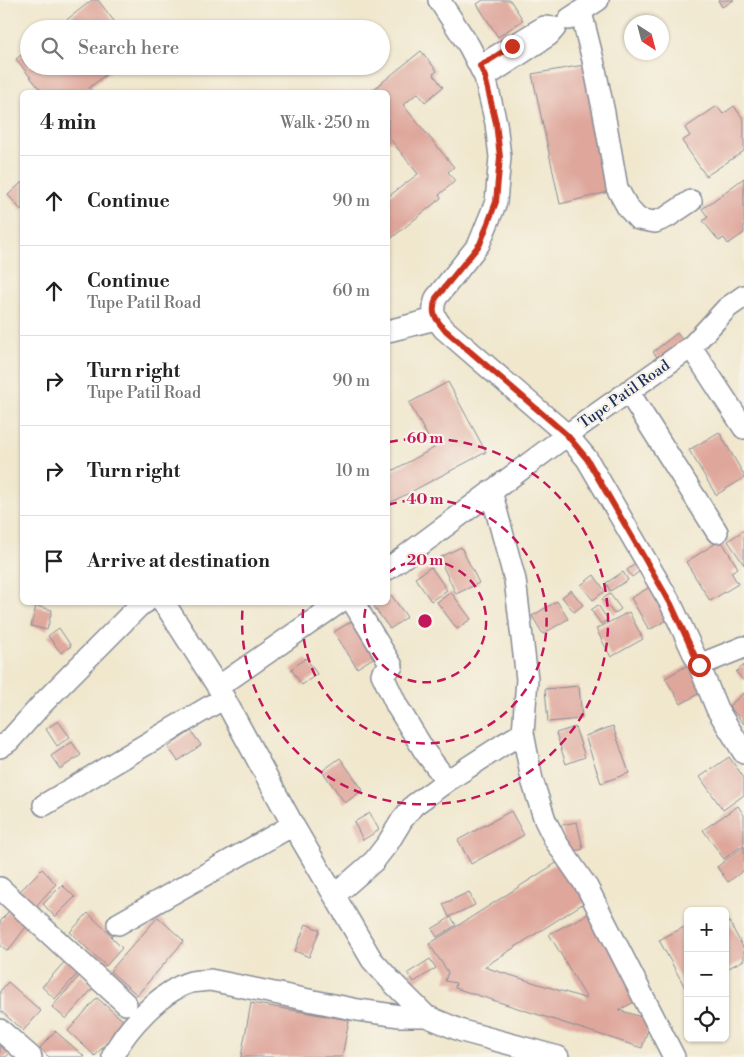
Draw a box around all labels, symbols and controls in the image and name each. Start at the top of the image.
north arrow [624,15,669,60]
search box [20,20,390,75]
icon: search [38,34,66,62]
route end [501,35,524,58]
text: Search here [78,36,179,60]
text: 4 min [40,110,96,136]
text: Walk · 250 m [280,113,370,133]
icon: ahead [40,187,68,215]
text: Continue [87,189,170,213]
text: 90 m [332,191,370,211]
text: Continue [87,269,170,293]
icon: ahead [40,277,68,305]
text: 60 m [332,281,370,301]
text: Tupe Patil Road [87,293,201,313]
street label: Tupe Patil Road [575,356,674,433]
text: Turn right [87,359,180,383]
icon: right [40,367,68,395]
text: 90 m [332,371,370,391]
text: Tupe Patil Road [87,383,201,403]
text: 60 m [407,429,444,448]
icon: right [40,457,68,485]
text: Turn right [87,459,180,483]
text: 10 m [336,461,370,481]
text: 40 m [406,490,444,509]
icon: arrive [40,547,68,575]
text: Arrive at destination [87,549,270,573]
text: 20 m [407,551,444,570]
centre of rings [416,612,434,630]
route start [688,654,711,677]
map controls [684,907,729,1042]
button: + [684,907,729,952]
button: − [684,952,729,997]
button: locate [684,997,729,1042]

